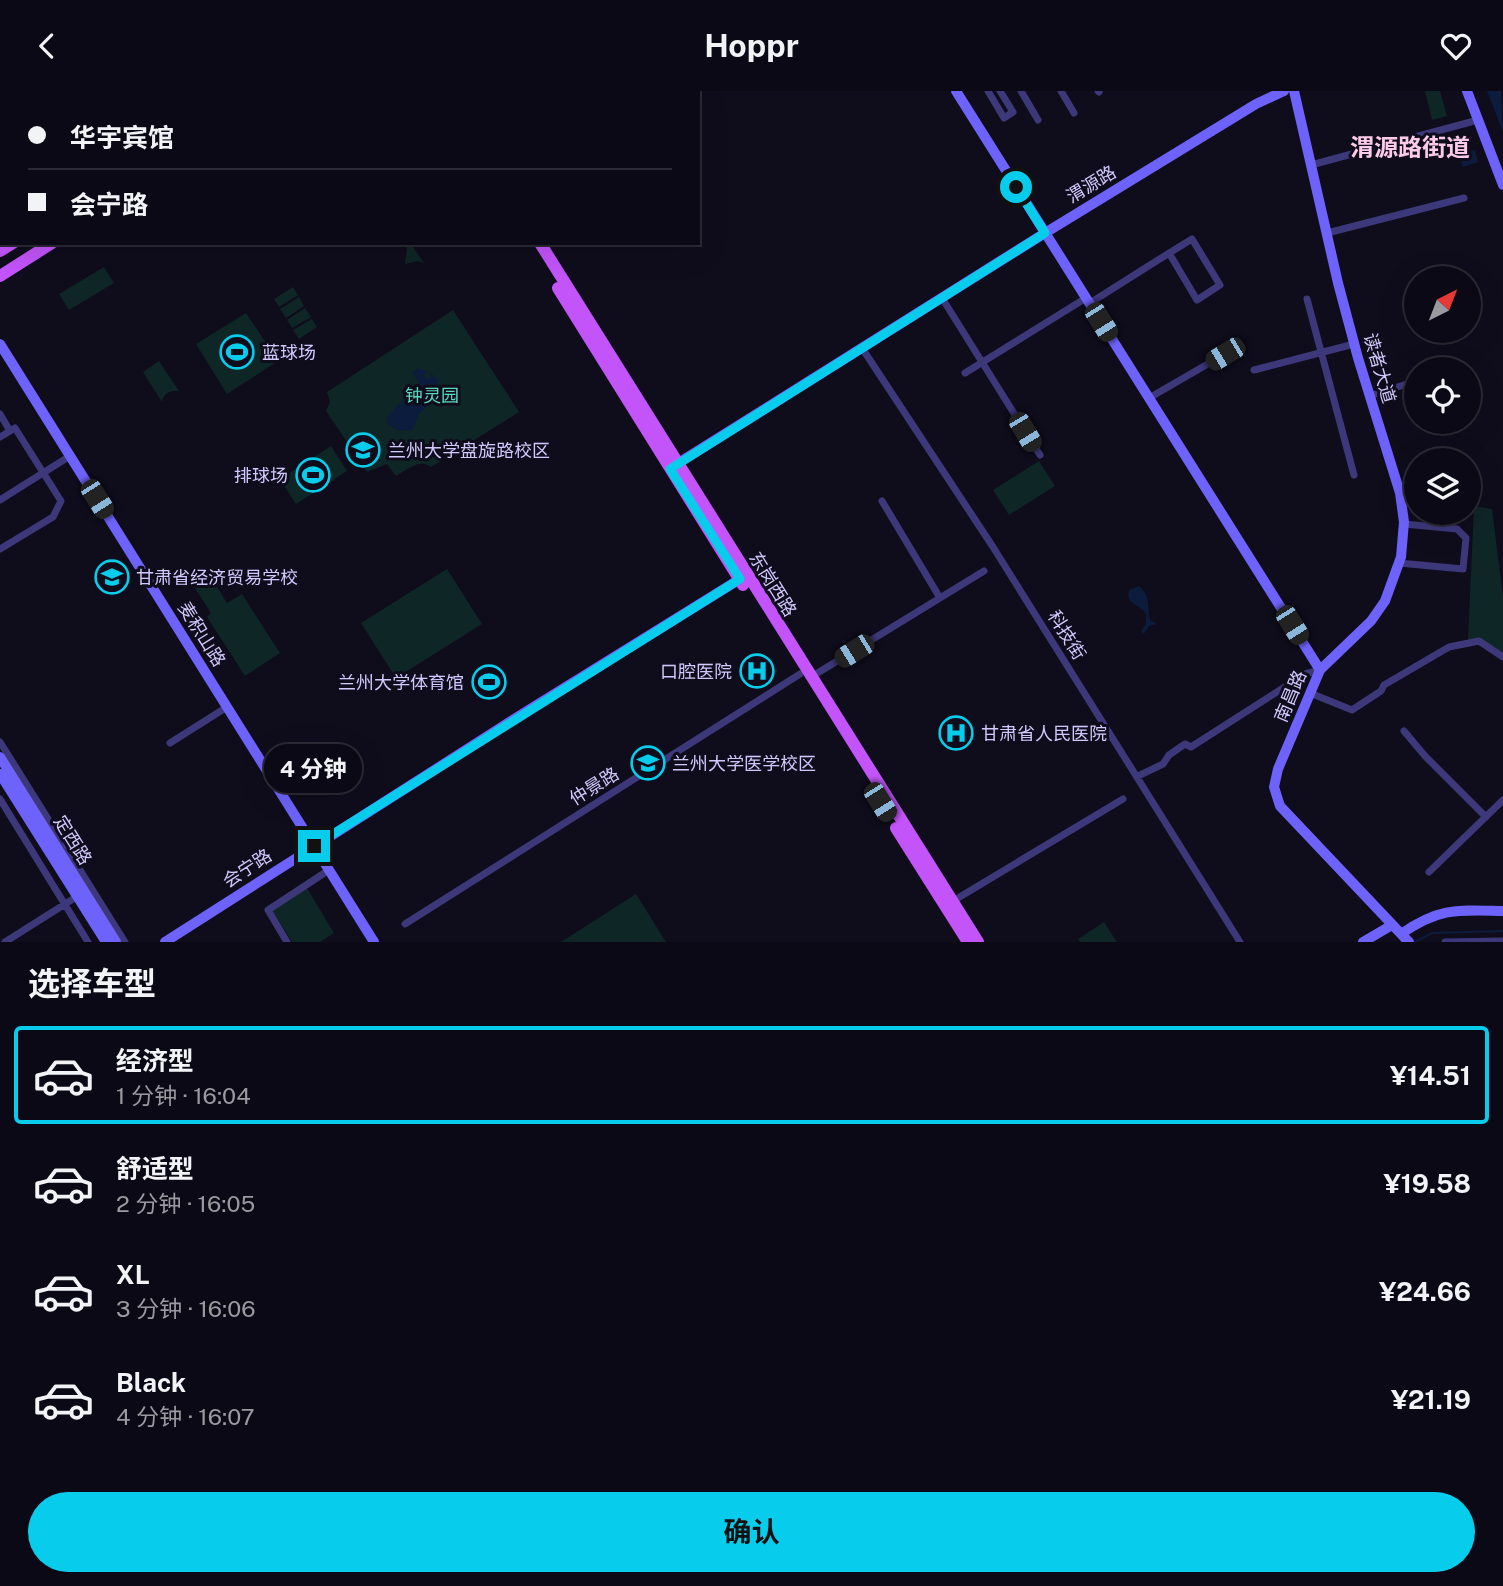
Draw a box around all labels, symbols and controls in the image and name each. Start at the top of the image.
icon: back [28,27,66,65]
text: Hoppr [704,27,799,64]
icon: heart [1437,27,1475,65]
text: 华宇宾馆 [70,122,174,153]
district label: 渭源路街道 [1350,133,1470,161]
street label: 渭源路 [1062,161,1120,207]
route start [1000,171,1032,203]
text: 会宁路 [70,189,148,220]
north arrow [1404,266,1480,343]
map controls [1404,266,1481,525]
car [1081,299,1122,345]
street label: 读者大道 [1360,331,1400,405]
sports icon: 蓝球场 [218,333,256,371]
car [1202,334,1249,374]
place label: 蓝球场 [262,342,316,363]
button: locate [1404,357,1481,434]
park label: 钟灵园 [405,385,459,406]
car [1006,409,1045,455]
school or university icon: 兰州大学盘旋路校区 [344,431,382,469]
place label: 兰州大学盘旋路校区 [388,440,550,461]
button: layers [1404,448,1481,525]
sports icon: 排球场 [294,456,332,494]
place label: 排球场 [234,465,288,486]
car [77,476,118,522]
street label: 东岗西路 [745,548,801,620]
school or university icon: 甘肃省经济贸易学校 [93,558,131,596]
place label: 甘肃省经济贸易学校 [136,567,298,588]
street label: 麦积山路 [174,598,230,670]
car [1272,602,1313,648]
street label: 科技街 [1044,607,1090,663]
car [831,631,878,671]
hospital icon: 口腔医院 [738,652,776,690]
place label: 口腔医院 [660,661,732,682]
sports icon: 兰州大学体育馆 [470,663,508,701]
street label: 南昌路 [1270,667,1310,725]
place label: 兰州大学体育馆 [338,672,464,693]
hospital icon: 甘肃省人民医院 [937,714,975,752]
place label: 甘肃省人民医院 [981,723,1107,744]
school or university icon: 兰州大学医学校区 [629,744,667,782]
callout: 4 分钟 [265,745,363,793]
place label: 兰州大学医学校区 [672,753,816,774]
text: 4 分钟 [280,755,346,782]
street label: 仲景路 [566,763,622,809]
car [860,779,901,825]
street label: 定西路 [50,812,96,868]
route end [298,830,330,862]
street label: 会宁路 [219,844,275,892]
text: 选择车型 [28,965,156,1002]
icon: car [32,1044,95,1107]
text: 经济型 [116,1045,194,1076]
text: ¥14.51 [1390,1060,1471,1091]
text: 1 分钟 · 16:04 [116,1082,251,1109]
icon: car [32,1152,95,1215]
text: 舒适型 [116,1153,194,1184]
text: ¥19.58 [1384,1168,1471,1199]
text: 2 分钟 · 16:05 [116,1190,255,1217]
text: XL [116,1259,150,1290]
icon: car [32,1260,95,1323]
text: ¥24.66 [1379,1276,1471,1307]
text: 3 分钟 · 16:06 [116,1295,256,1322]
text: Black [116,1367,186,1398]
icon: car [32,1368,95,1431]
text: ¥21.19 [1391,1384,1471,1415]
text: 4 分钟 · 16:07 [116,1403,255,1430]
button: 确认 [28,1492,1475,1572]

